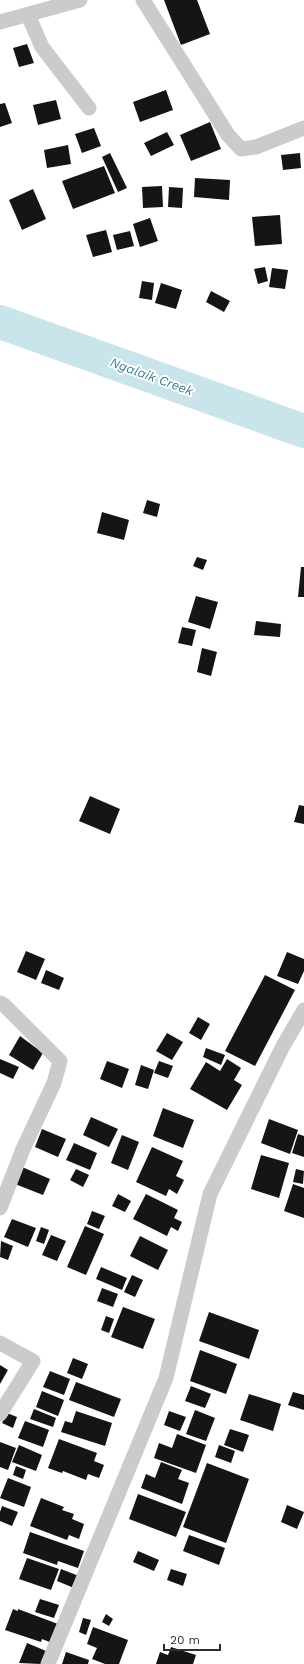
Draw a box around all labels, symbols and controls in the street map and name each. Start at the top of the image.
water label: Ngalaik Creek [108,355,196,399]
scale bar [164,1626,220,1652]
text: 20 m [170,1633,200,1647]

